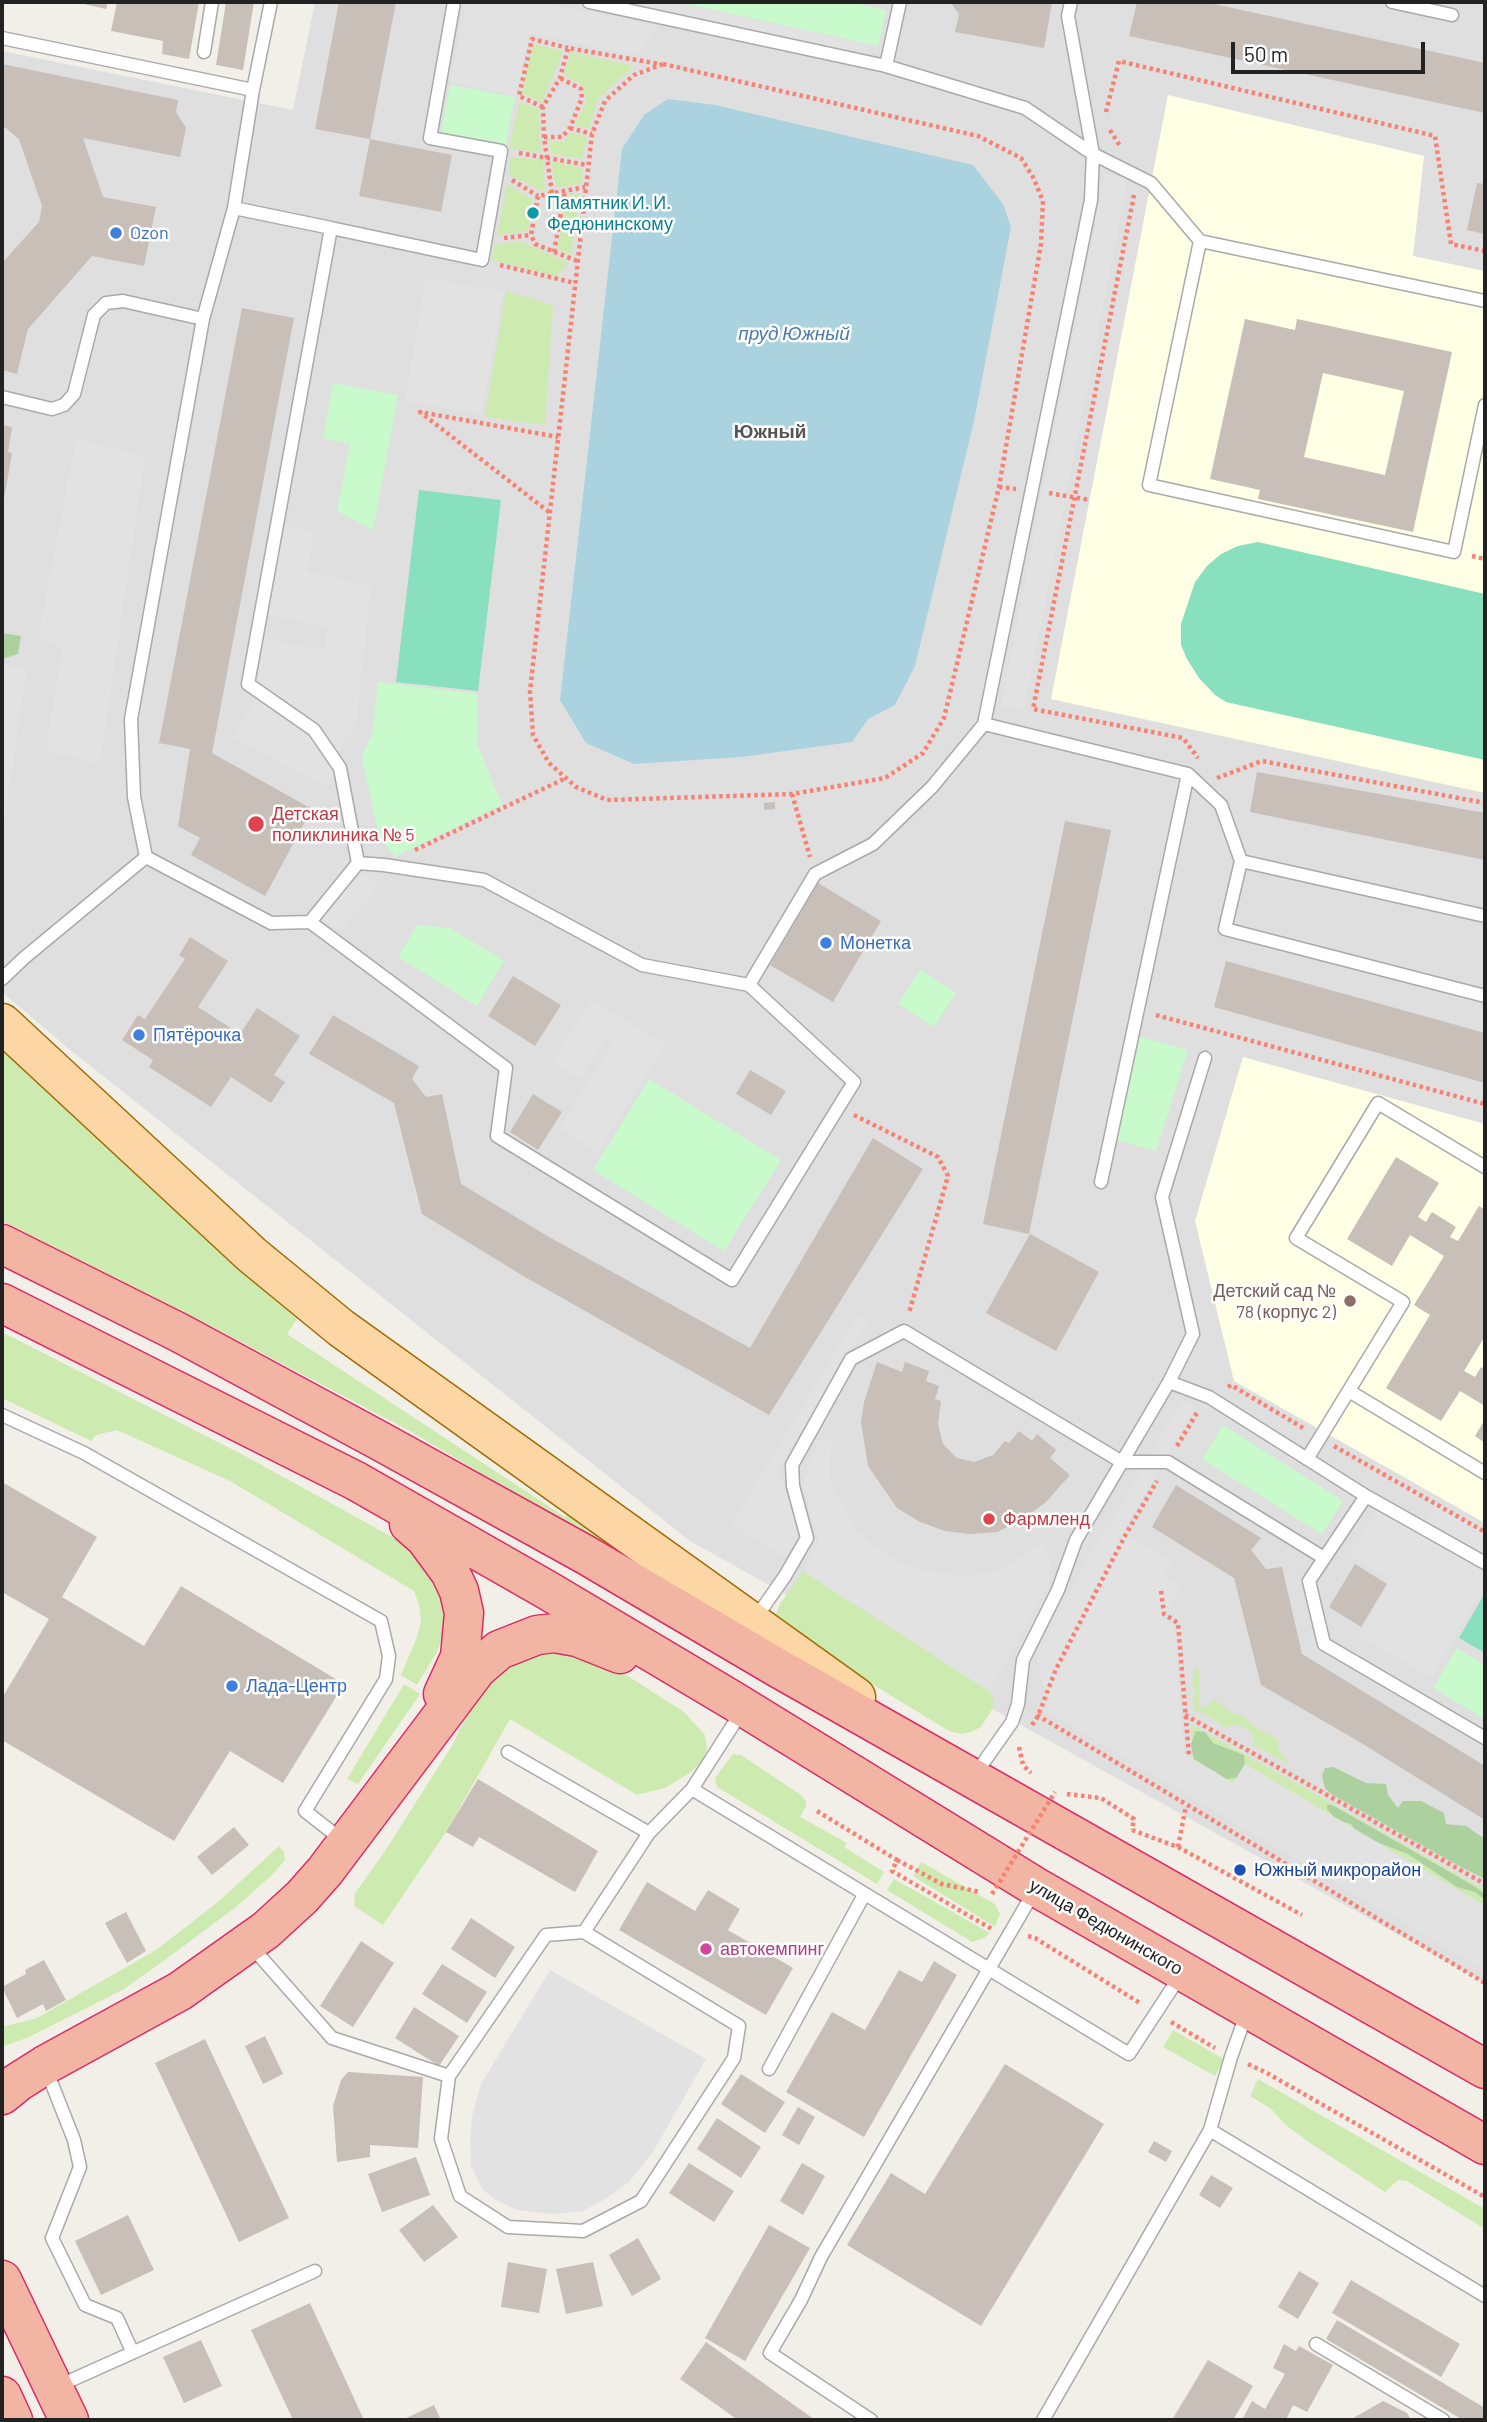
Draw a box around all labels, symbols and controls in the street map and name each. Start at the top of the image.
scale bar [1235,28,1429,72]
text: 50 m [1244,41,1288,66]
place label: Памятник И. И. Федюнинскому [547,192,673,234]
marker: Памятник И. И. Федюнинскому [525,205,541,221]
place label: Ozon [130,222,169,244]
marker: Ozon [108,225,124,241]
water label: пруд Южный [738,323,850,345]
district label: Южный [734,421,806,443]
place label: Детская поликлиника № 5 [272,803,415,846]
marker: Детская поликлиника № 5 [246,814,266,834]
place label: Монетка [840,932,911,954]
marker: Монетка [818,935,834,951]
place label: Пятёрочка [153,1024,241,1046]
marker: Пятёрочка [131,1027,147,1043]
place label: Детский сад № 78 (корпус 2) [1213,1280,1336,1322]
marker: Детский сад № 78 (корпус 2) [1342,1293,1358,1309]
place label: Фармленд [1003,1508,1090,1530]
marker: Фармленд [981,1511,997,1527]
place label: Лада-Центр [246,1675,347,1697]
marker: Лада-Центр [224,1678,240,1694]
place label: Южный микрорайон [1254,1859,1421,1881]
marker: Южный микрорайон [1232,1862,1248,1878]
street label: улица Федюнинского [1025,1874,1187,1980]
place label: автокемпинг [720,1938,824,1960]
marker: автокемпинг [698,1941,714,1957]

